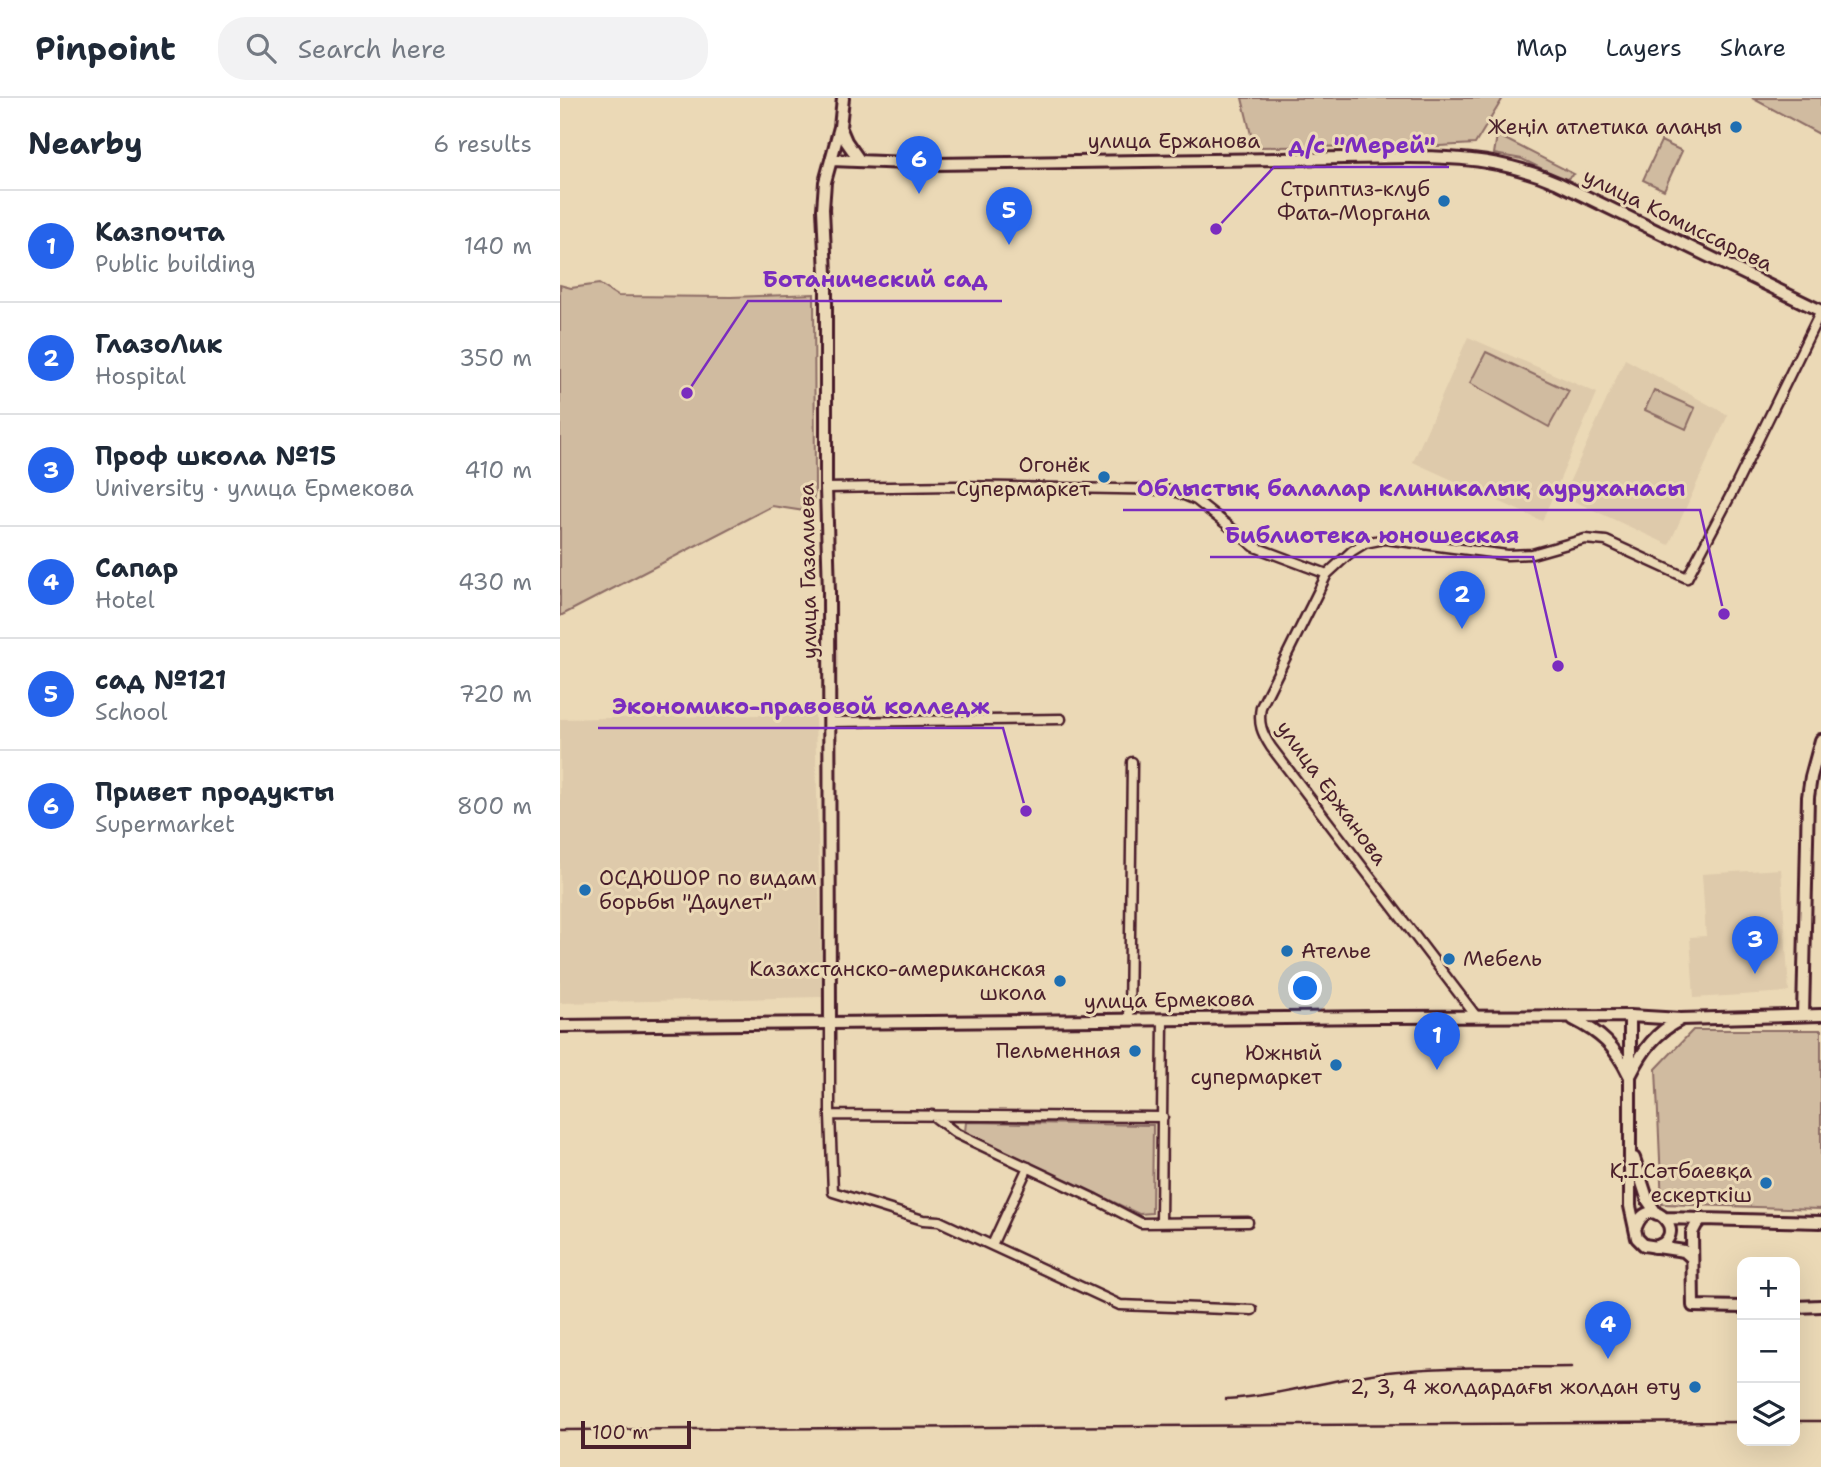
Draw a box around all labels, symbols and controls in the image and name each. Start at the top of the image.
search box [218,17,708,80]
text: Pinpoint [35,26,176,71]
icon: search [242,29,280,67]
text: Search here [298,31,446,66]
text: Map [1516,32,1567,64]
text: Layers [1605,32,1682,64]
text: Share [1720,32,1786,64]
place label: Жеңіл атлетика алаңы [1488,113,1722,141]
marker: Жеңіл атлетика алаңы [1728,119,1744,135]
text: Nearby [28,123,143,164]
callout: д/с "Мерей" [1274,123,1449,167]
street label: улица Ержанова [1088,127,1260,155]
text: 6 results [433,129,532,159]
text: д/с "Мерей" [1288,130,1436,160]
pin: 6 [896,136,942,194]
street label: улица Комиссарова [1579,162,1777,278]
place label: Стриптиз-клуб Фата-Моргана [1277,175,1430,227]
pin: 5 [986,187,1032,245]
marker: Стриптиз-клуб Фата-Моргана [1436,193,1452,209]
text: Казпочта [95,214,225,249]
text: 1 [46,231,56,261]
text: 140 m [464,231,532,261]
text: Public building [95,249,255,279]
callout: Ботанический сад [748,257,1002,301]
text: Ботанический сад [762,264,988,294]
text: ГлазоЛик [95,326,223,361]
text: 2 [43,343,59,373]
text: 350 m [459,343,532,373]
text: Hospital [95,361,186,391]
text: Проф школа №15 [95,438,336,473]
place label: Огонёк Супермаркет [956,451,1090,503]
text: 3 [43,455,59,485]
text: 410 m [464,455,532,485]
callout: Облыстық балалар клиникалық ауруханасы [1123,466,1700,510]
marker: Огонёк Супермаркет [1096,469,1112,485]
text: University · улица Ермекова [95,473,414,503]
text: Облыстық балалар клиникалық ауруханасы [1137,473,1685,503]
street label: улица Газалиева [792,483,824,659]
callout: Библиотека юношеская [1210,513,1533,557]
text: Библиотека юношеская [1225,520,1519,550]
text: Сапар [95,550,178,585]
text: 4 [43,567,59,597]
text: 430 m [458,567,532,597]
pin: 2 [1439,571,1485,629]
text: Hotel [95,585,155,615]
text: сад №121 [95,662,227,697]
text: 5 [44,679,58,709]
text: 720 m [459,679,532,709]
callout: Экономико-правовой колледж [598,684,1003,728]
text: Экономико-правовой колледж [612,691,990,721]
text: School [95,697,167,727]
street label: улица Ержанова [1270,715,1394,871]
text: Привет продукты [95,774,335,809]
text: 6 [43,791,59,821]
text: 800 m [457,791,532,821]
text: Supermarket [95,809,235,839]
place label: ОСДЮШОР по видам борьбы "Даулет" [599,864,817,916]
marker: ОСДЮШОР по видам борьбы "Даулет" [577,882,593,898]
pin: 3 [1732,916,1778,974]
place label: Ателье [1301,937,1371,965]
marker: Ателье [1279,943,1295,959]
place label: Мебель [1463,945,1542,973]
marker: Мебель [1441,951,1457,967]
place label: Казахстанско-американская школа [749,955,1046,1007]
your location [1288,971,1322,1005]
marker: Казахстанско-американская школа [1052,973,1068,989]
street label: улица Ермекова [1084,985,1254,1015]
pin: 1 [1414,1012,1460,1070]
place label: Пельменная [996,1037,1121,1065]
place label: Южный супермаркет [1190,1039,1322,1091]
marker: Пельменная [1127,1043,1143,1059]
marker: Южный супермаркет [1328,1057,1344,1073]
place label: Қ.І.Сәтбаевқа ескерткіш [1609,1157,1752,1209]
marker: Қ.І.Сәтбаевқа ескерткіш [1758,1175,1774,1191]
map controls [1737,1257,1800,1446]
button: + [1737,1257,1800,1320]
pin: 4 [1585,1301,1631,1359]
button: − [1737,1320,1800,1383]
place label: 2, 3, 4 жолдардағы жолдан өту [1350,1373,1681,1401]
marker: 2, 3, 4 жолдардағы жолдан өту [1687,1379,1703,1395]
button: layers [1737,1383,1800,1446]
scale bar [581,1418,691,1450]
text: 100 m [592,1420,649,1445]

